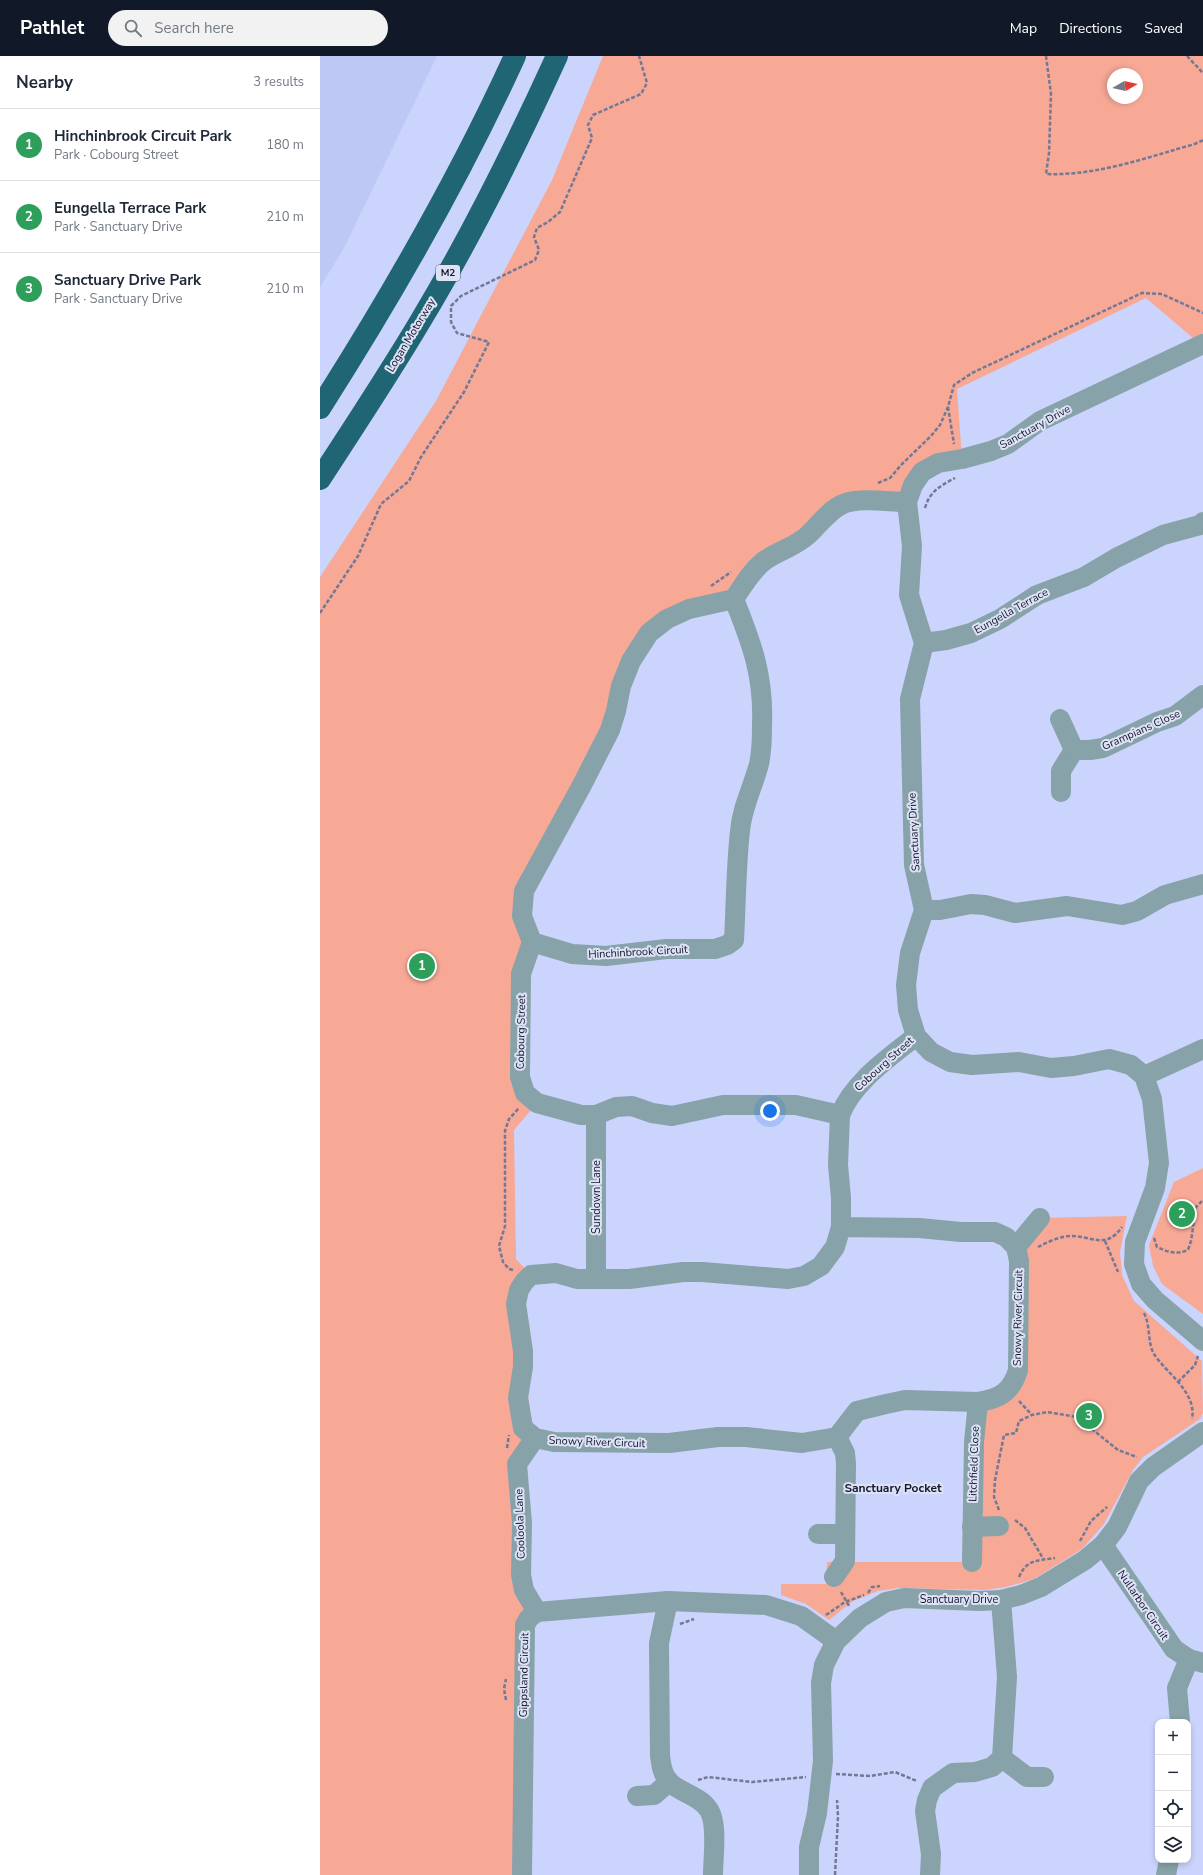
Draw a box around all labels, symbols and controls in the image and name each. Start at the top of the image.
search box [108,10,388,46]
text: Pathlet [20,15,84,41]
icon: search [122,17,144,39]
text: Search here [154,18,234,38]
text: Map [1010,19,1037,38]
text: Directions [1059,19,1122,38]
text: Saved [1144,19,1183,38]
north arrow [1107,68,1143,104]
text: Nearby [16,71,73,94]
text: 3 results [253,73,304,91]
text: Hinchinbrook Circuit Park [54,126,232,146]
text: 1 [25,136,33,154]
text: 180 m [266,136,304,154]
text: Park · Cobourg Street [54,146,178,164]
text: Eungella Terrace Park [54,198,206,218]
text: 2 [25,208,33,226]
text: 210 m [266,208,304,226]
text: Park · Sanctuary Drive [54,218,183,236]
road number: M2 [436,265,460,281]
text: Sanctuary Drive Park [54,270,201,290]
text: 3 [25,280,33,298]
text: 210 m [266,280,304,298]
text: Park · Sanctuary Drive [54,290,183,308]
street label: Logan Motorway [383,295,439,375]
street label: Sanctuary Drive [997,401,1073,453]
street label: Eungella Terrace [971,584,1051,638]
street label: Grampians Close [1100,706,1183,754]
street label: Sanctuary Drive [904,792,924,872]
street label: Hinchinbrook Circuit [588,942,688,962]
pin: 1 [409,951,435,981]
street label: Cobourg Street [513,994,529,1070]
street label: Cobourg Street [851,1033,917,1095]
your location [760,1101,780,1121]
street label: Sundown Lane [589,1160,604,1234]
pin: 2 [1169,1199,1195,1229]
street label: Snowy River Circuit [1010,1269,1026,1366]
pin: 3 [1076,1401,1102,1431]
street label: Litchfield Close [965,1426,983,1502]
street label: Snowy River Circuit [548,1433,646,1451]
district label: Sanctuary Pocket [844,1480,942,1496]
street label: Cooloola Lane [511,1488,529,1559]
street label: Nullarbor Circuit [1114,1567,1172,1643]
street label: Sanctuary Drive [920,1592,998,1607]
street label: Gippsland Circuit [516,1632,532,1717]
map controls [1155,1719,1191,1863]
button: + [1155,1719,1191,1755]
button: − [1155,1755,1191,1791]
button: locate [1155,1791,1191,1827]
button: layers [1155,1827,1191,1863]

